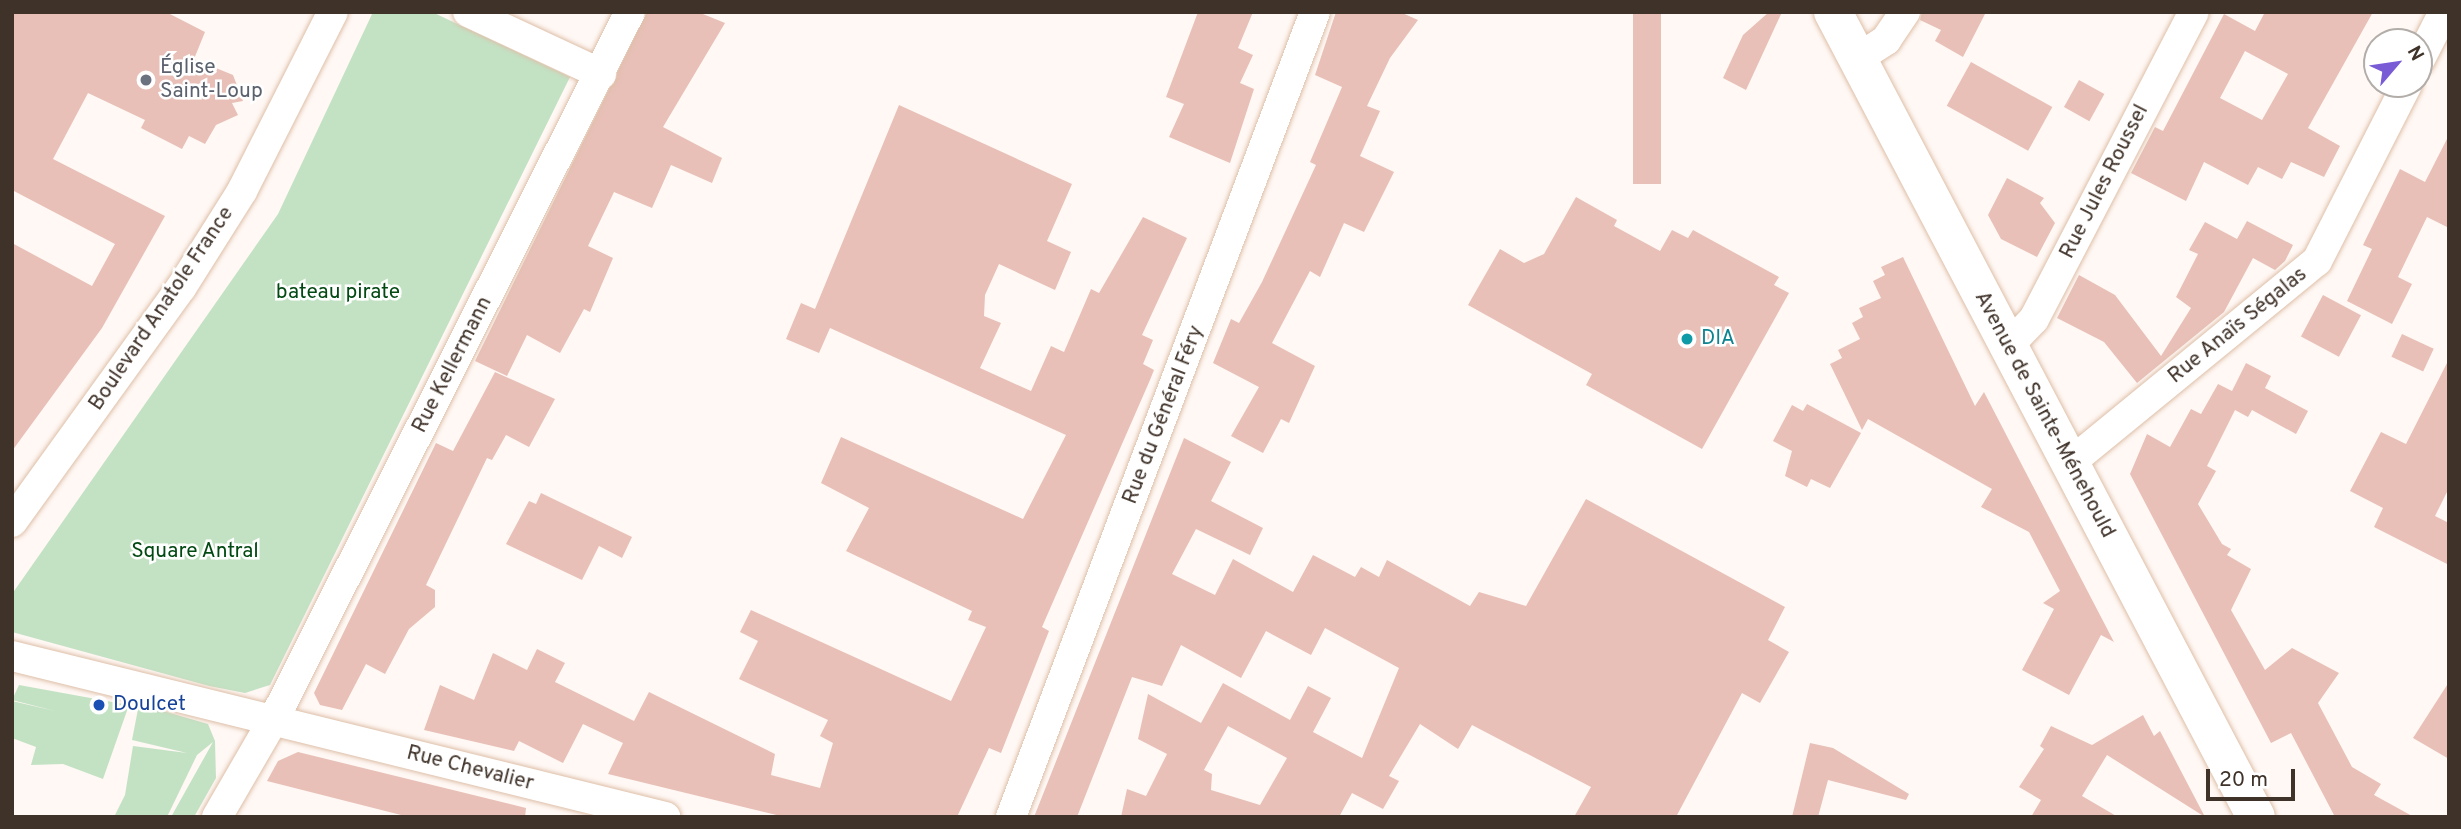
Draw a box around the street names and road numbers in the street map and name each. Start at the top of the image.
street label: Rue Jules Roussel [2055,101,2155,263]
street label: Boulevard Anatole France [84,202,240,416]
street label: Rue Anaïs Ségalas [2163,262,2313,390]
street label: Avenue de Sainte-Ménehould [1968,287,2120,543]
street label: Rue Kellermann [408,292,498,438]
street label: Rue du Général Féry [1118,322,1210,508]
street label: Rue Chevalier [404,741,536,797]

